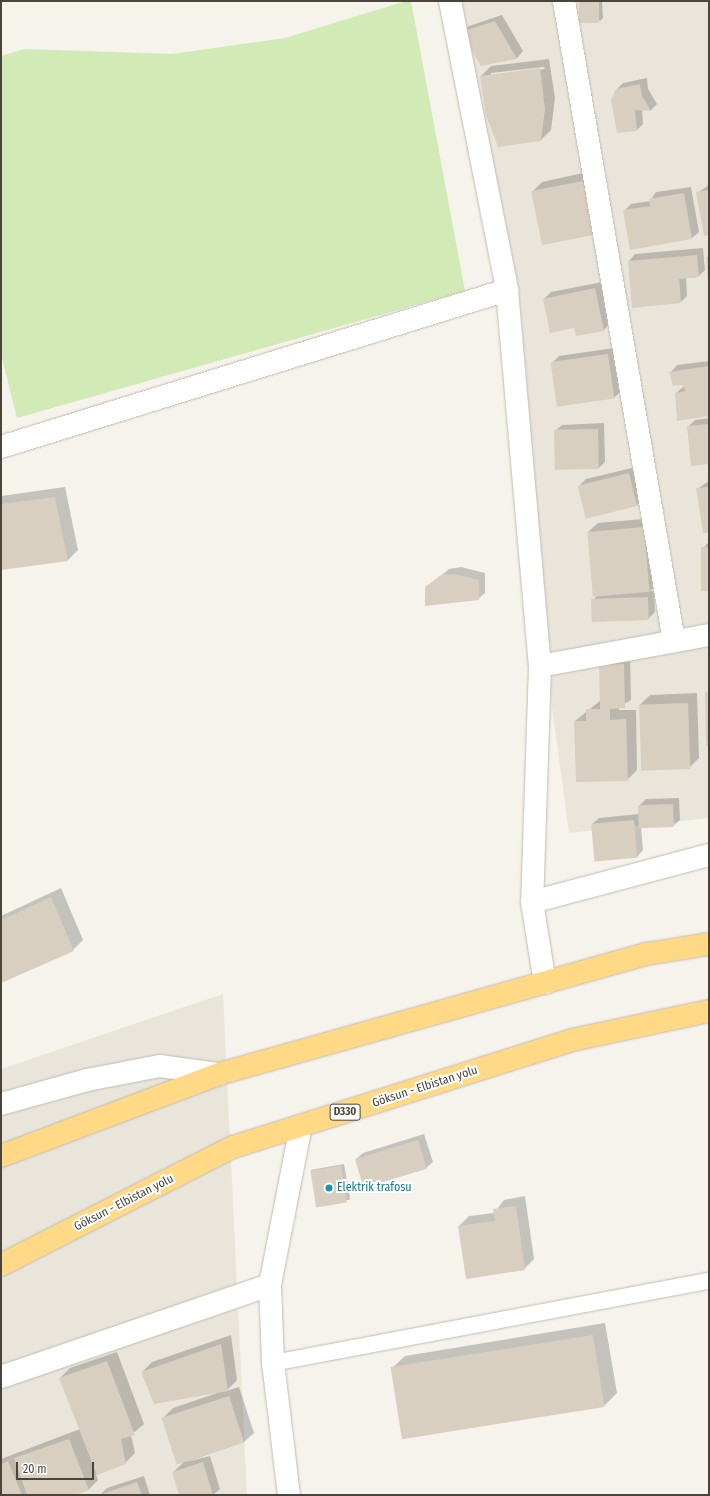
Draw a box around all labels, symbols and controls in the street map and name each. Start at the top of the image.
street label: Göksun - Elbistan yolu [371,1063,479,1111]
road number: D330 [329,1103,361,1121]
street label: Göksun - Elbistan yolu [72,1172,176,1234]
place label: Elektrik trafosu [337,1181,412,1195]
marker: Elektrik trafosu [324,1183,334,1193]
scale bar [18,1454,96,1480]
text: 20 m [23,1462,47,1476]

